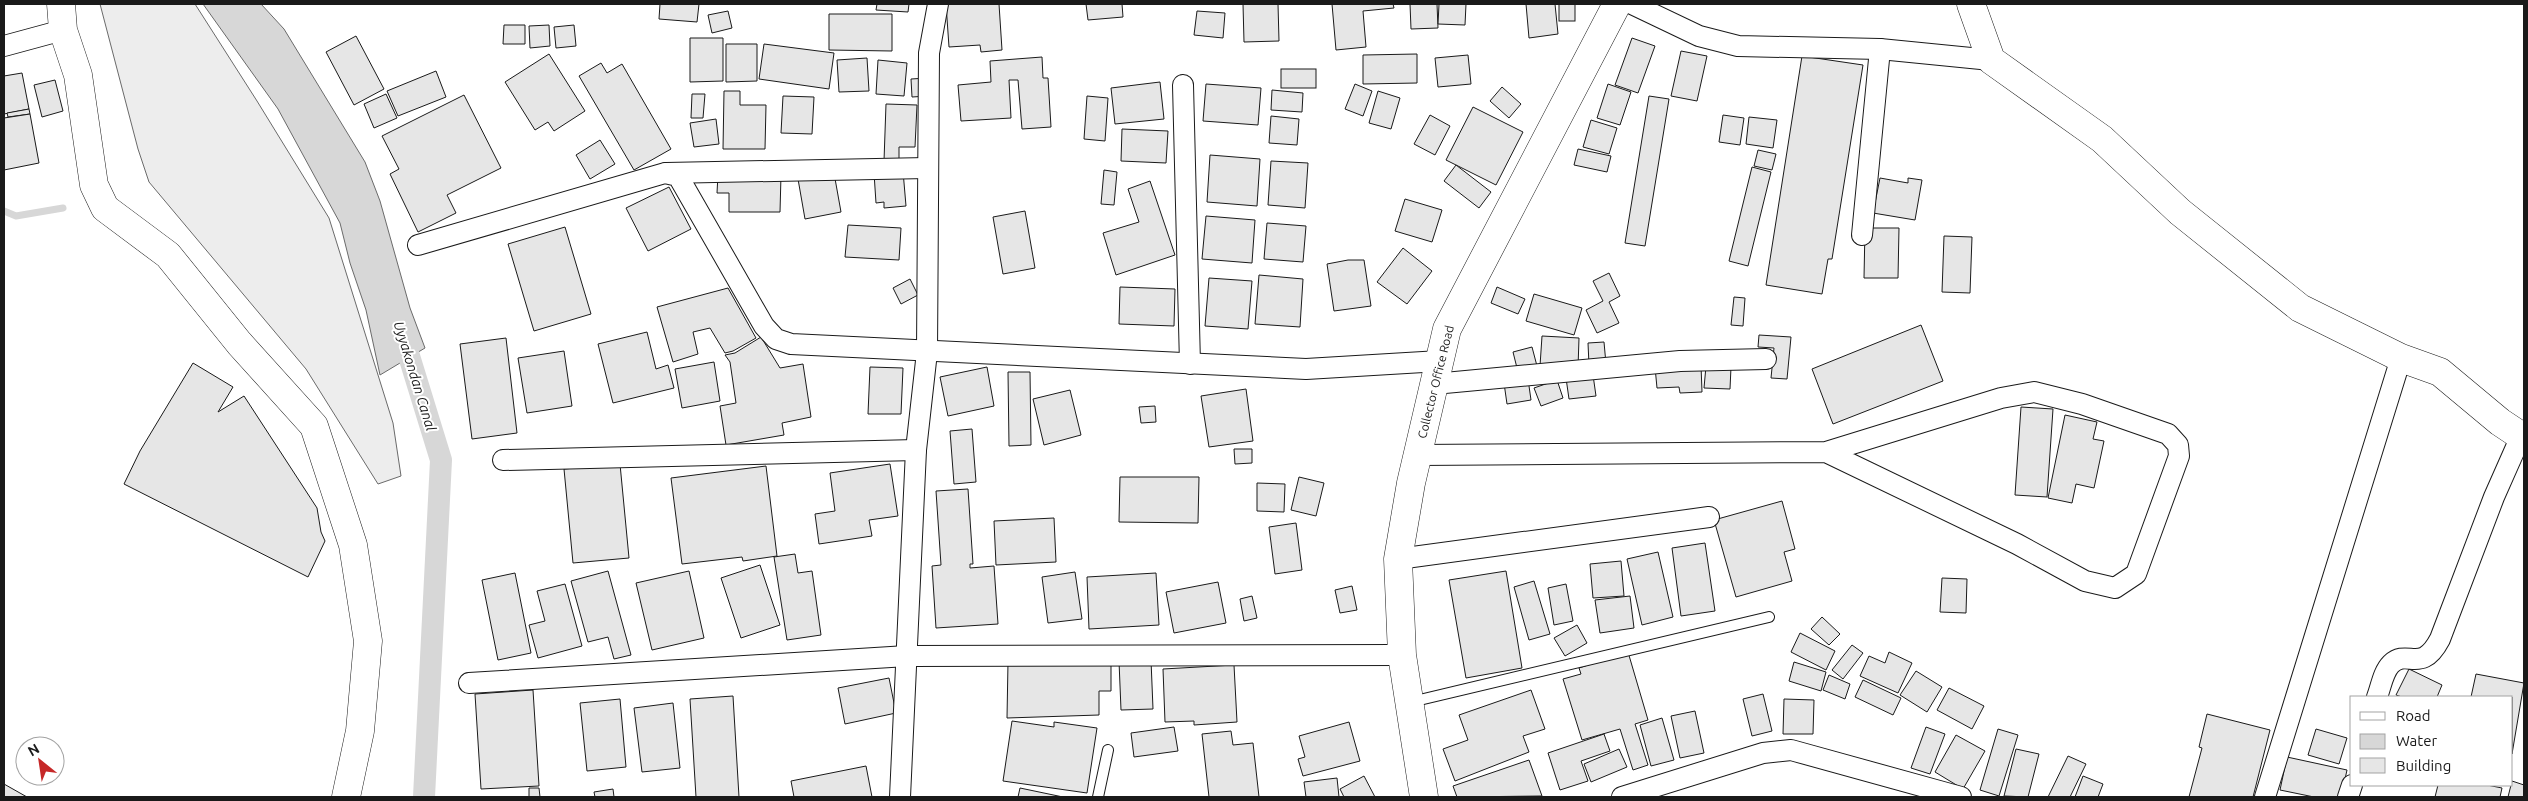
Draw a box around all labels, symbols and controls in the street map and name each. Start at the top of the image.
water label: Uyyakondan Canal [391,319,439,433]
street label: Collector Office Road [1415,324,1456,440]
legend [2350,696,2513,786]
text: Road [2396,707,2431,724]
text: Water [2396,732,2437,749]
north arrow [15,736,65,786]
text: N [25,740,42,759]
text: Building [2396,757,2451,774]

